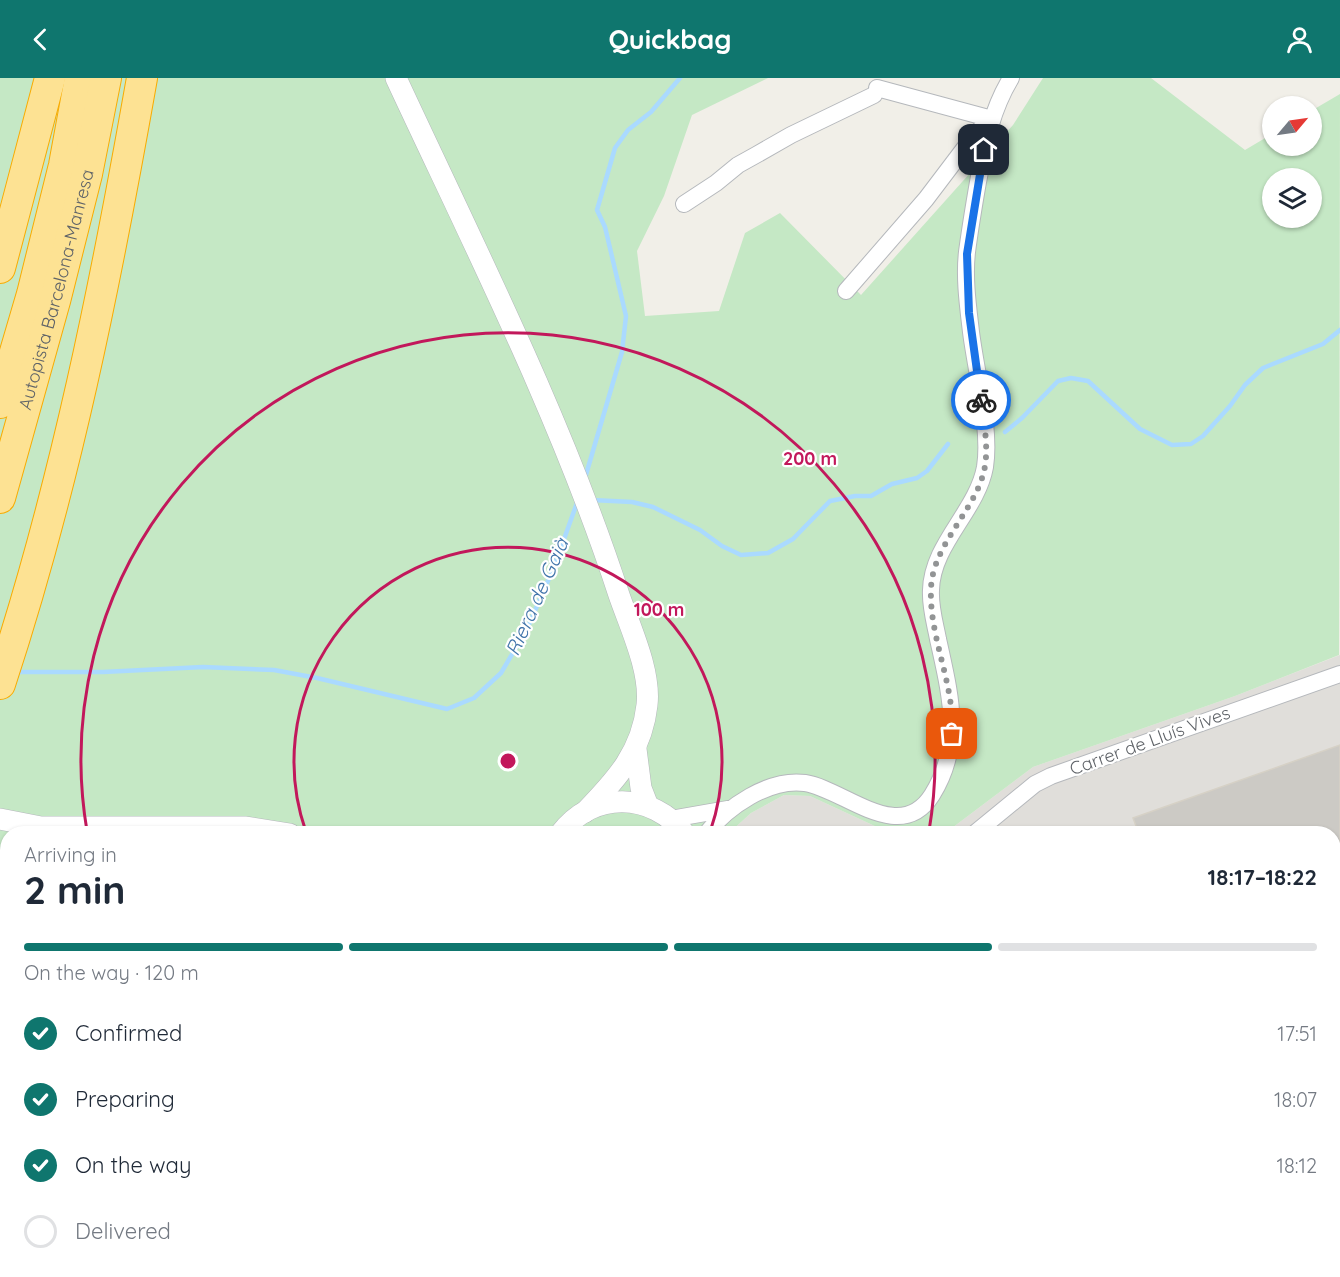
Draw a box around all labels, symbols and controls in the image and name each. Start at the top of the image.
text: Quickbag [608,22,732,56]
icon: back [24,23,57,56]
icon: person [1283,23,1316,56]
north arrow [1262,96,1322,156]
map controls [1262,96,1322,228]
pin [958,124,1009,175]
icon: home [967,133,1000,166]
street label: Autopista Barcelona-Manresa [13,167,99,412]
button: layers [1262,168,1322,228]
courier [951,370,1011,430]
icon: bike [965,384,998,417]
text: 200 m [783,447,837,470]
water label: Riera de Gaià [500,533,574,659]
text: 100 m [634,598,684,621]
street label: Carrer de Lluís Vives [1066,701,1233,780]
pin [926,708,977,759]
icon: bag [935,717,968,750]
centre of rings [498,751,518,771]
text: Arriving in [24,842,117,867]
text: 18:17–18:22 [1208,863,1317,891]
text: 2 min [24,865,126,914]
text: On the way · 120 m [24,960,199,985]
icon: check [24,1017,57,1050]
text: Confirmed [75,1019,182,1047]
text: 17:51 [1277,1021,1317,1046]
icon: check [24,1083,57,1116]
text: Preparing [75,1085,175,1113]
text: 18:07 [1274,1087,1317,1112]
icon: check [24,1149,57,1182]
text: On the way [75,1151,191,1179]
text: 18:12 [1277,1153,1317,1178]
text: Delivered [75,1217,171,1245]

